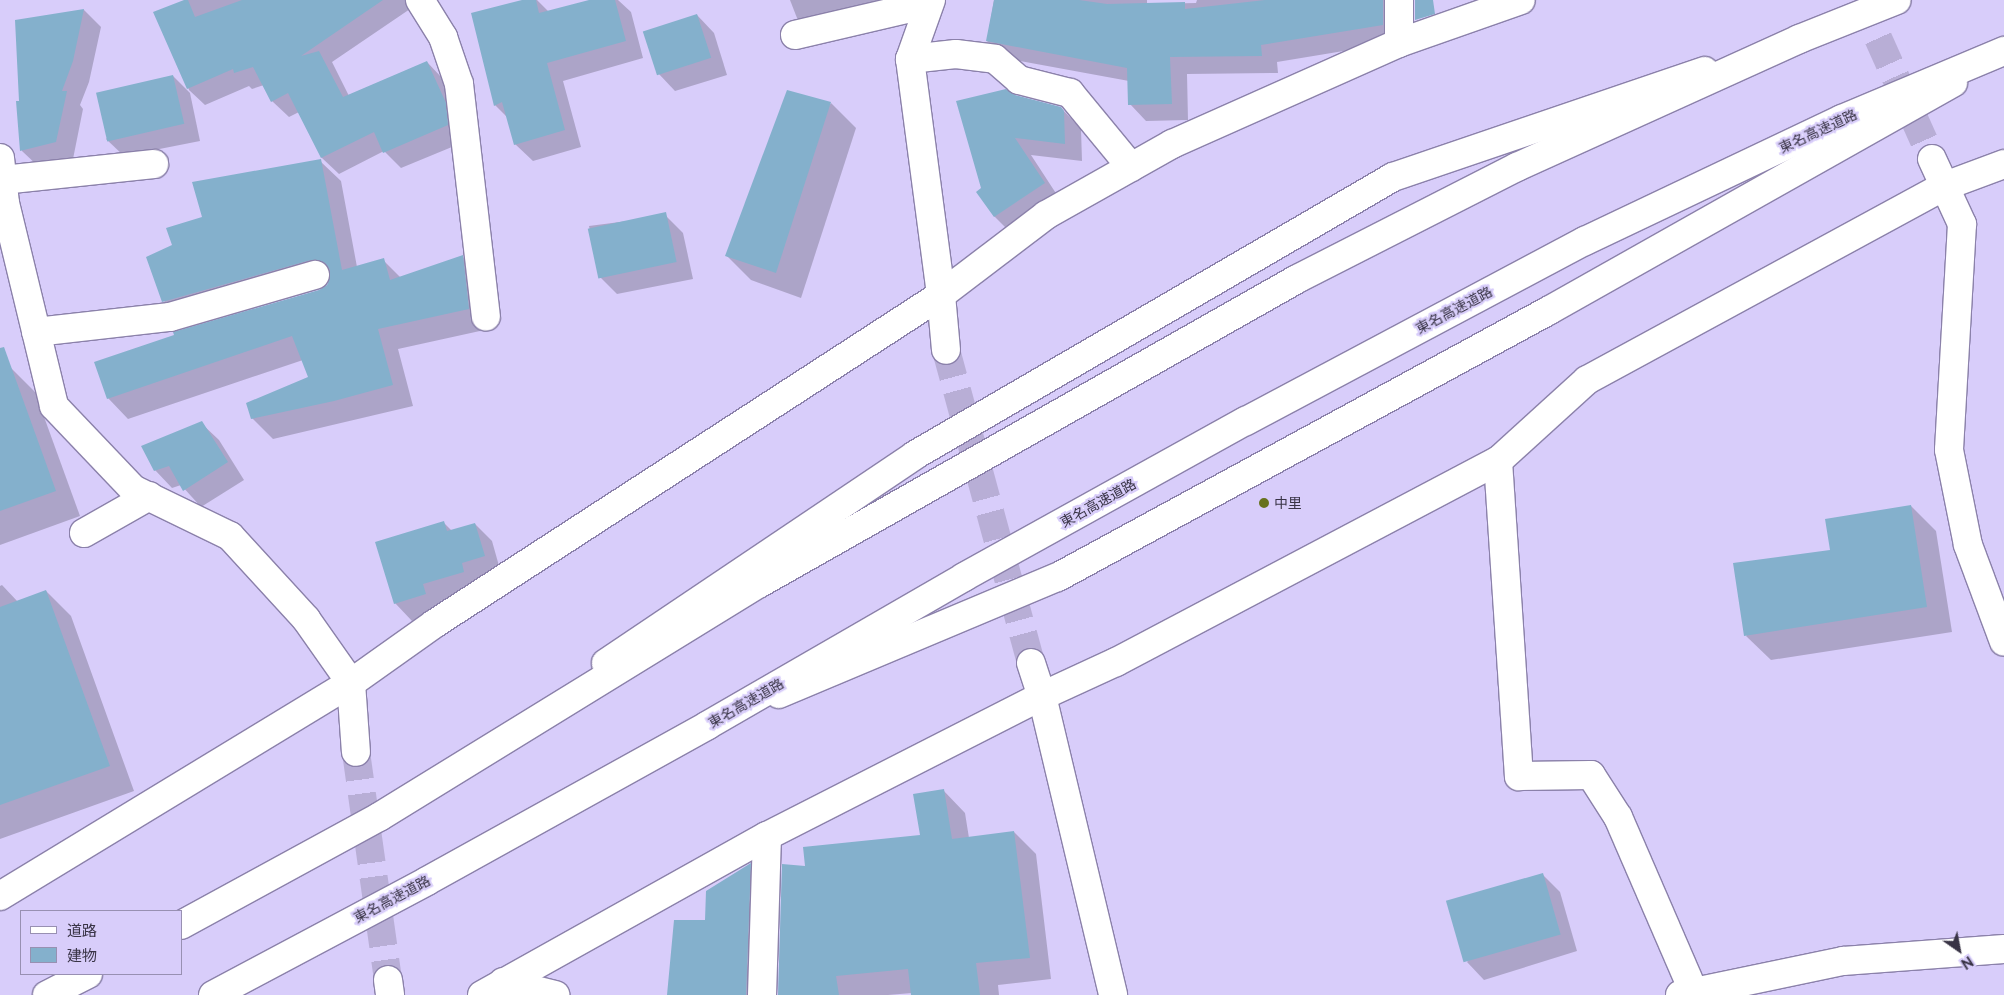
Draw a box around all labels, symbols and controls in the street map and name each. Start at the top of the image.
street label: 東名高速道路 [1776,106,1860,156]
street label: 東名高速道路 [1413,283,1495,337]
street label: 東名高速道路 [1057,475,1139,531]
place label: 中里 [1274,495,1302,511]
marker: 中里 [1258,497,1270,509]
street label: 東名高速道路 [705,675,787,731]
street label: 東名高速道路 [351,872,433,926]
legend [20,910,182,975]
text: 道路 [67,922,97,940]
north arrow [1934,925,1984,975]
text: 建物 [67,947,97,965]
text: N [1958,953,1976,972]

